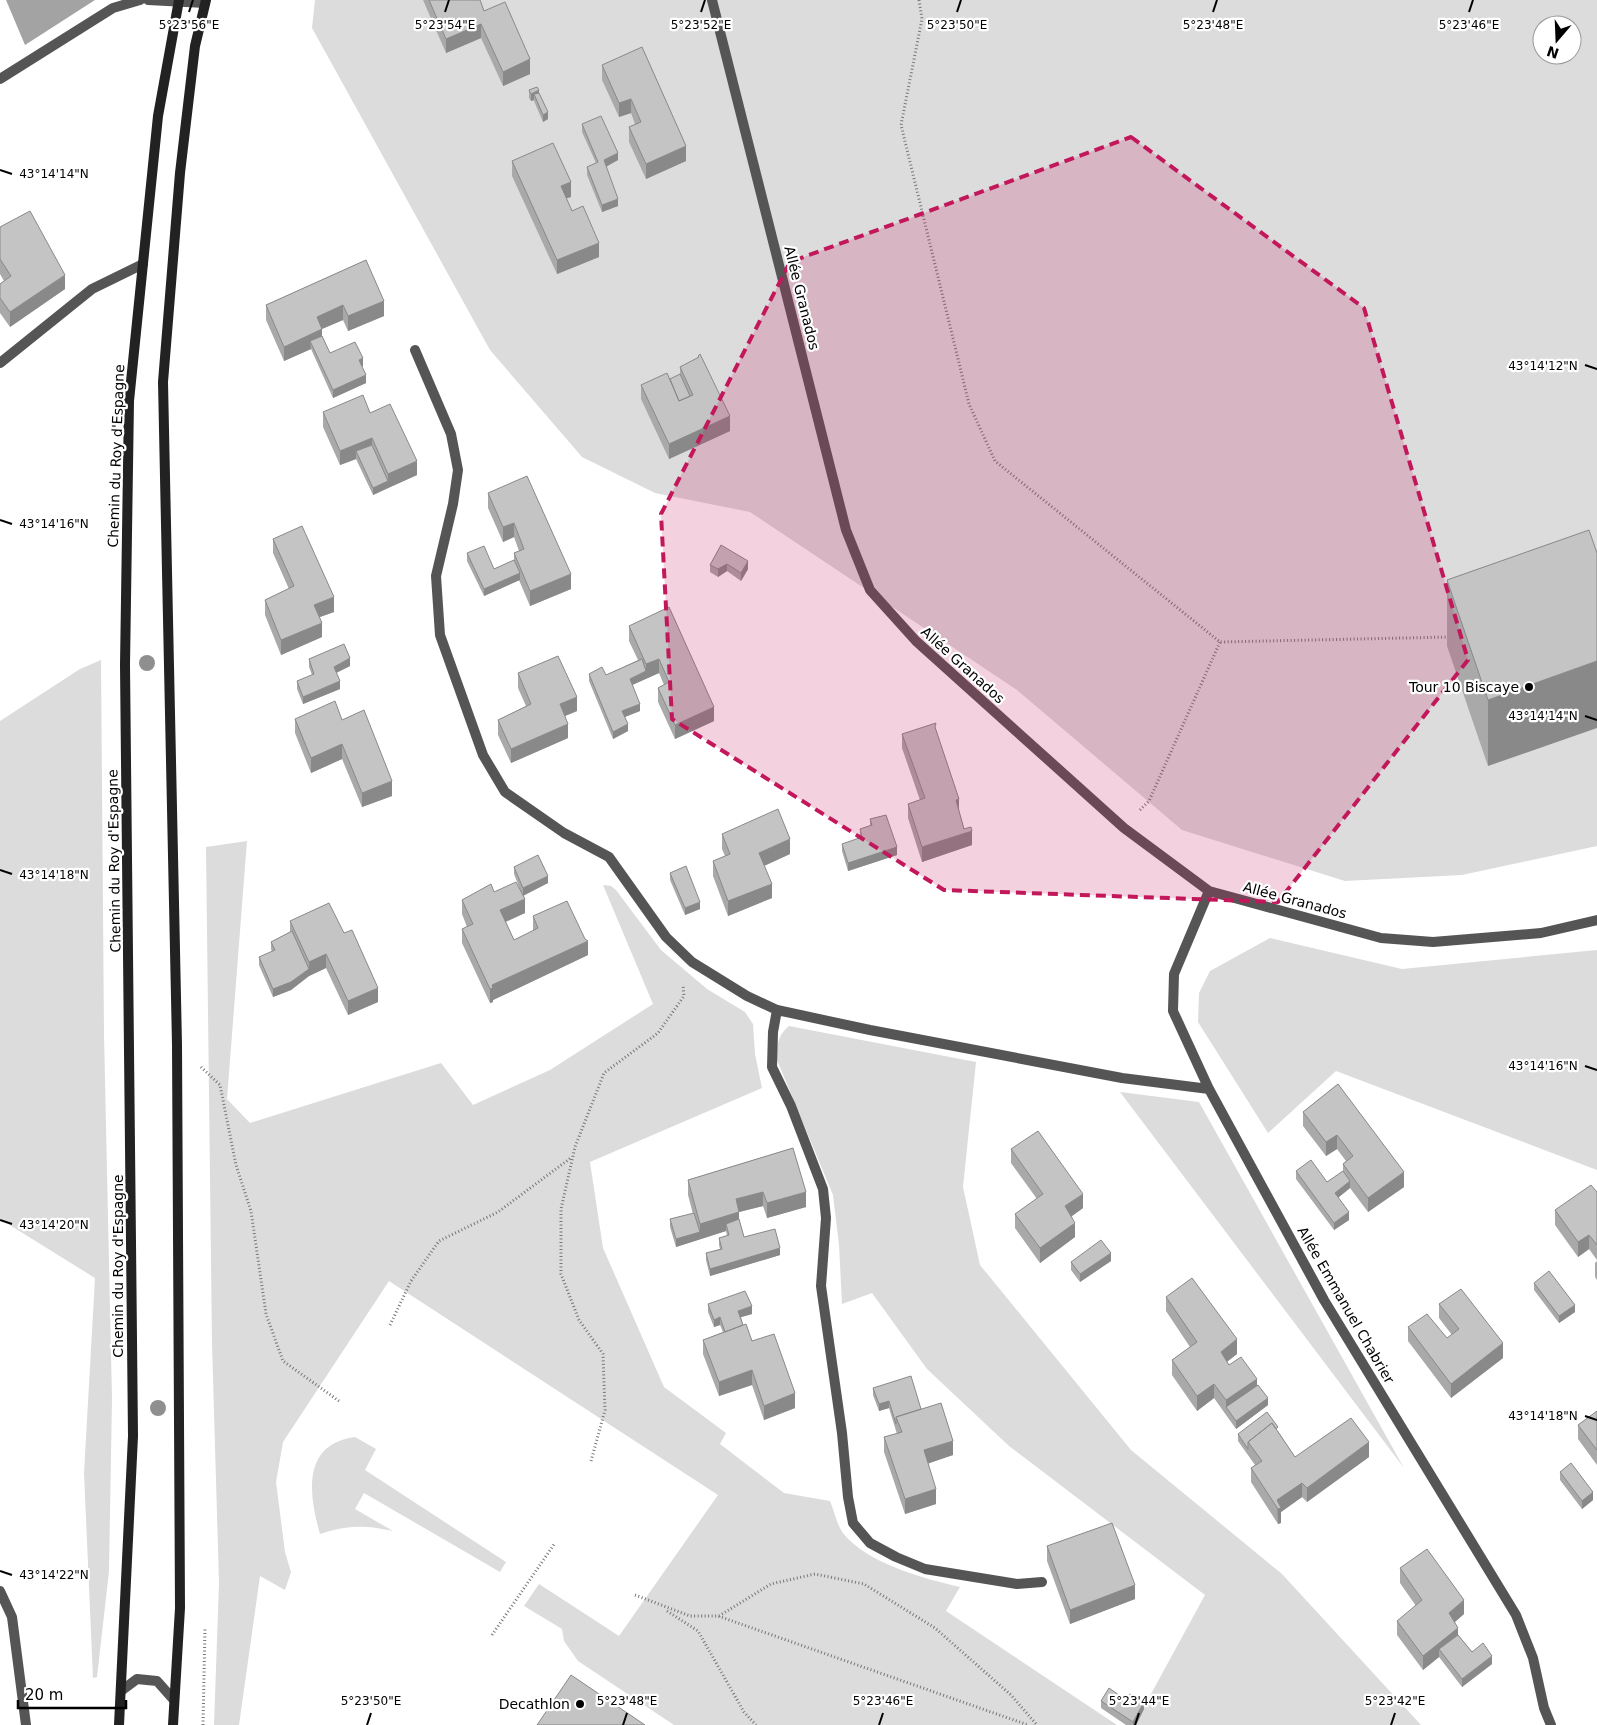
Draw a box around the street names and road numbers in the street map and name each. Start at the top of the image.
street label: Allée Granados [781,244,823,352]
street label: Chemin du Roy d'Espagne [105,364,127,548]
street label: Allée Granados [918,623,1008,707]
street label: Chemin du Roy d'Espagne [104,769,124,953]
street label: Allée Granados [1242,879,1348,921]
street label: Chemin du Roy d'Espagne [110,1174,126,1358]
street label: Allée Emmanuel Chabrier [1294,1224,1398,1387]

